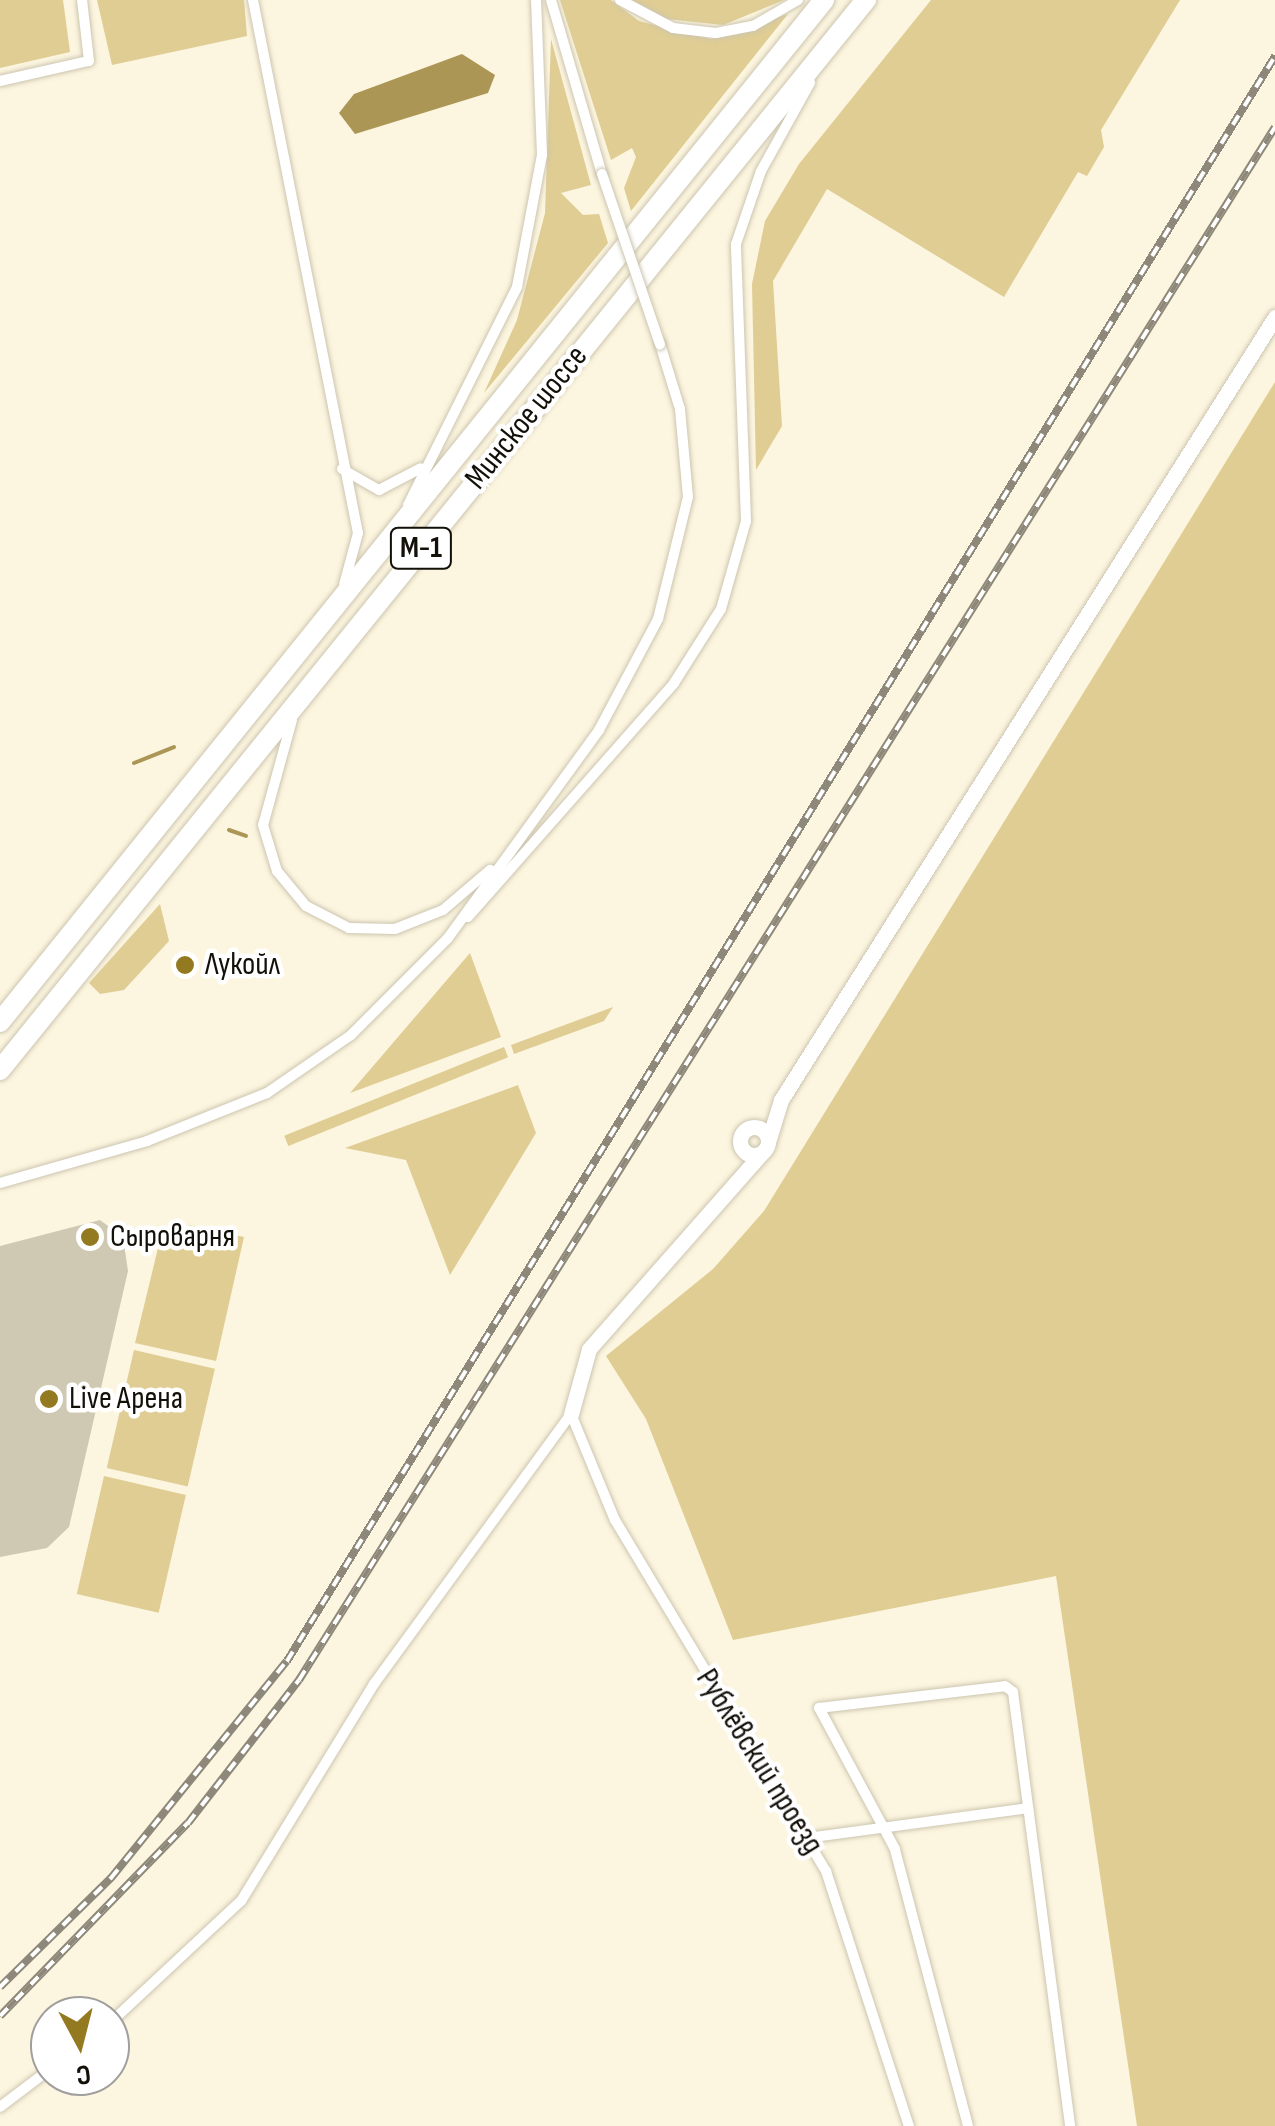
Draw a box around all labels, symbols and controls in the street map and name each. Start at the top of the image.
street label: Минское шоссе [458,339,596,497]
road number: М-1 [388,523,454,573]
place label: Лукойл [205,946,280,984]
marker: Лукойл [174,954,196,976]
place label: Сыроварня [110,1218,235,1256]
marker: Сыроварня [79,1226,101,1248]
place label: Live Арена [69,1380,183,1418]
marker: Live Арена [38,1388,60,1410]
street label: Рублёвский проезд [687,1662,831,1862]
north arrow [30,1996,130,2096]
text: С [74,2057,93,2092]

